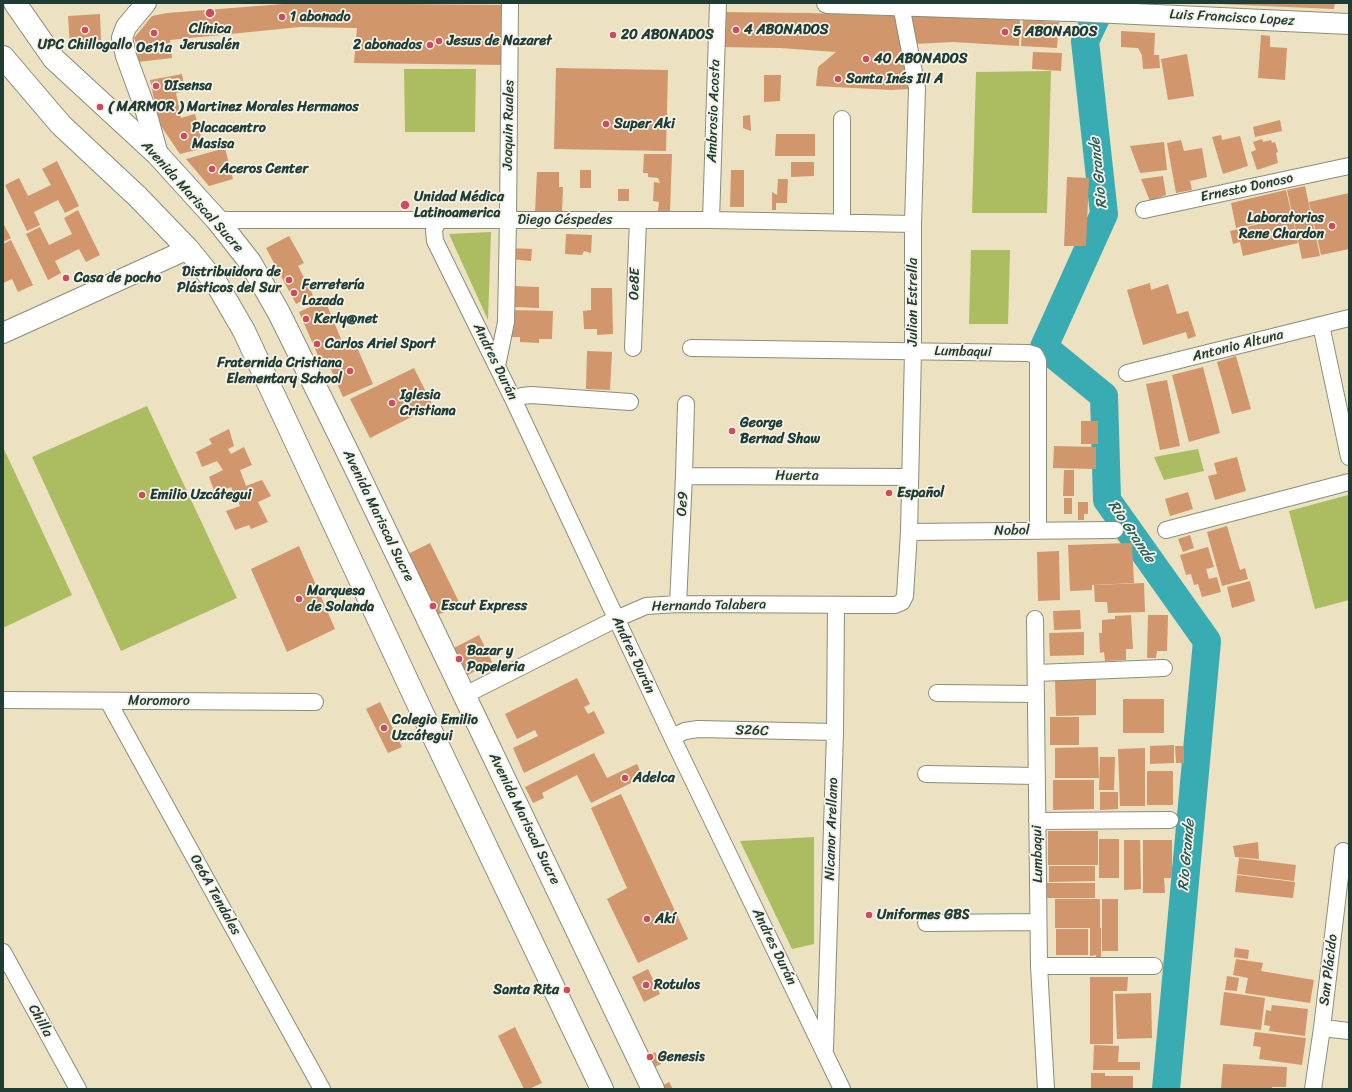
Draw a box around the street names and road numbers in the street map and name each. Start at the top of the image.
street label: Luis Francisco Lopez [1169,6,1295,30]
street label: Ambrosio Acosta [704,59,724,163]
street label: Joaquin Ruales [500,80,518,170]
street label: Avenida Mariscal Sucre [137,138,247,256]
street label: Ernesto Donoso [1199,170,1295,206]
street label: Diego Céspedes [517,212,613,228]
street label: Julian Estrella [905,258,921,346]
street label: Oe8E [626,267,644,301]
street label: Andres Durán [469,321,521,403]
street label: Antonio Altuna [1191,327,1285,365]
street label: Lumbaqui [934,343,992,361]
street label: Avenida Mariscal Sucre [339,447,417,585]
street label: Huerta [775,468,819,484]
street label: Oe9 [674,491,692,517]
street label: Nobol [994,522,1030,540]
street label: Hernando Talabera [652,597,766,615]
street label: Andres Durán [608,614,658,696]
street label: Moromoro [128,693,190,709]
street label: S26C [735,722,769,740]
street label: Avenida Mariscal Sucre [485,750,563,888]
street label: Nicanor Arellano [822,777,842,881]
street label: Lumbaqui [1029,825,1047,883]
street label: Oe6A Tendales [186,852,244,938]
street label: Andres Durán [748,906,800,988]
street label: San Plácido [1316,933,1342,1007]
street label: Chilla [24,1002,56,1040]

